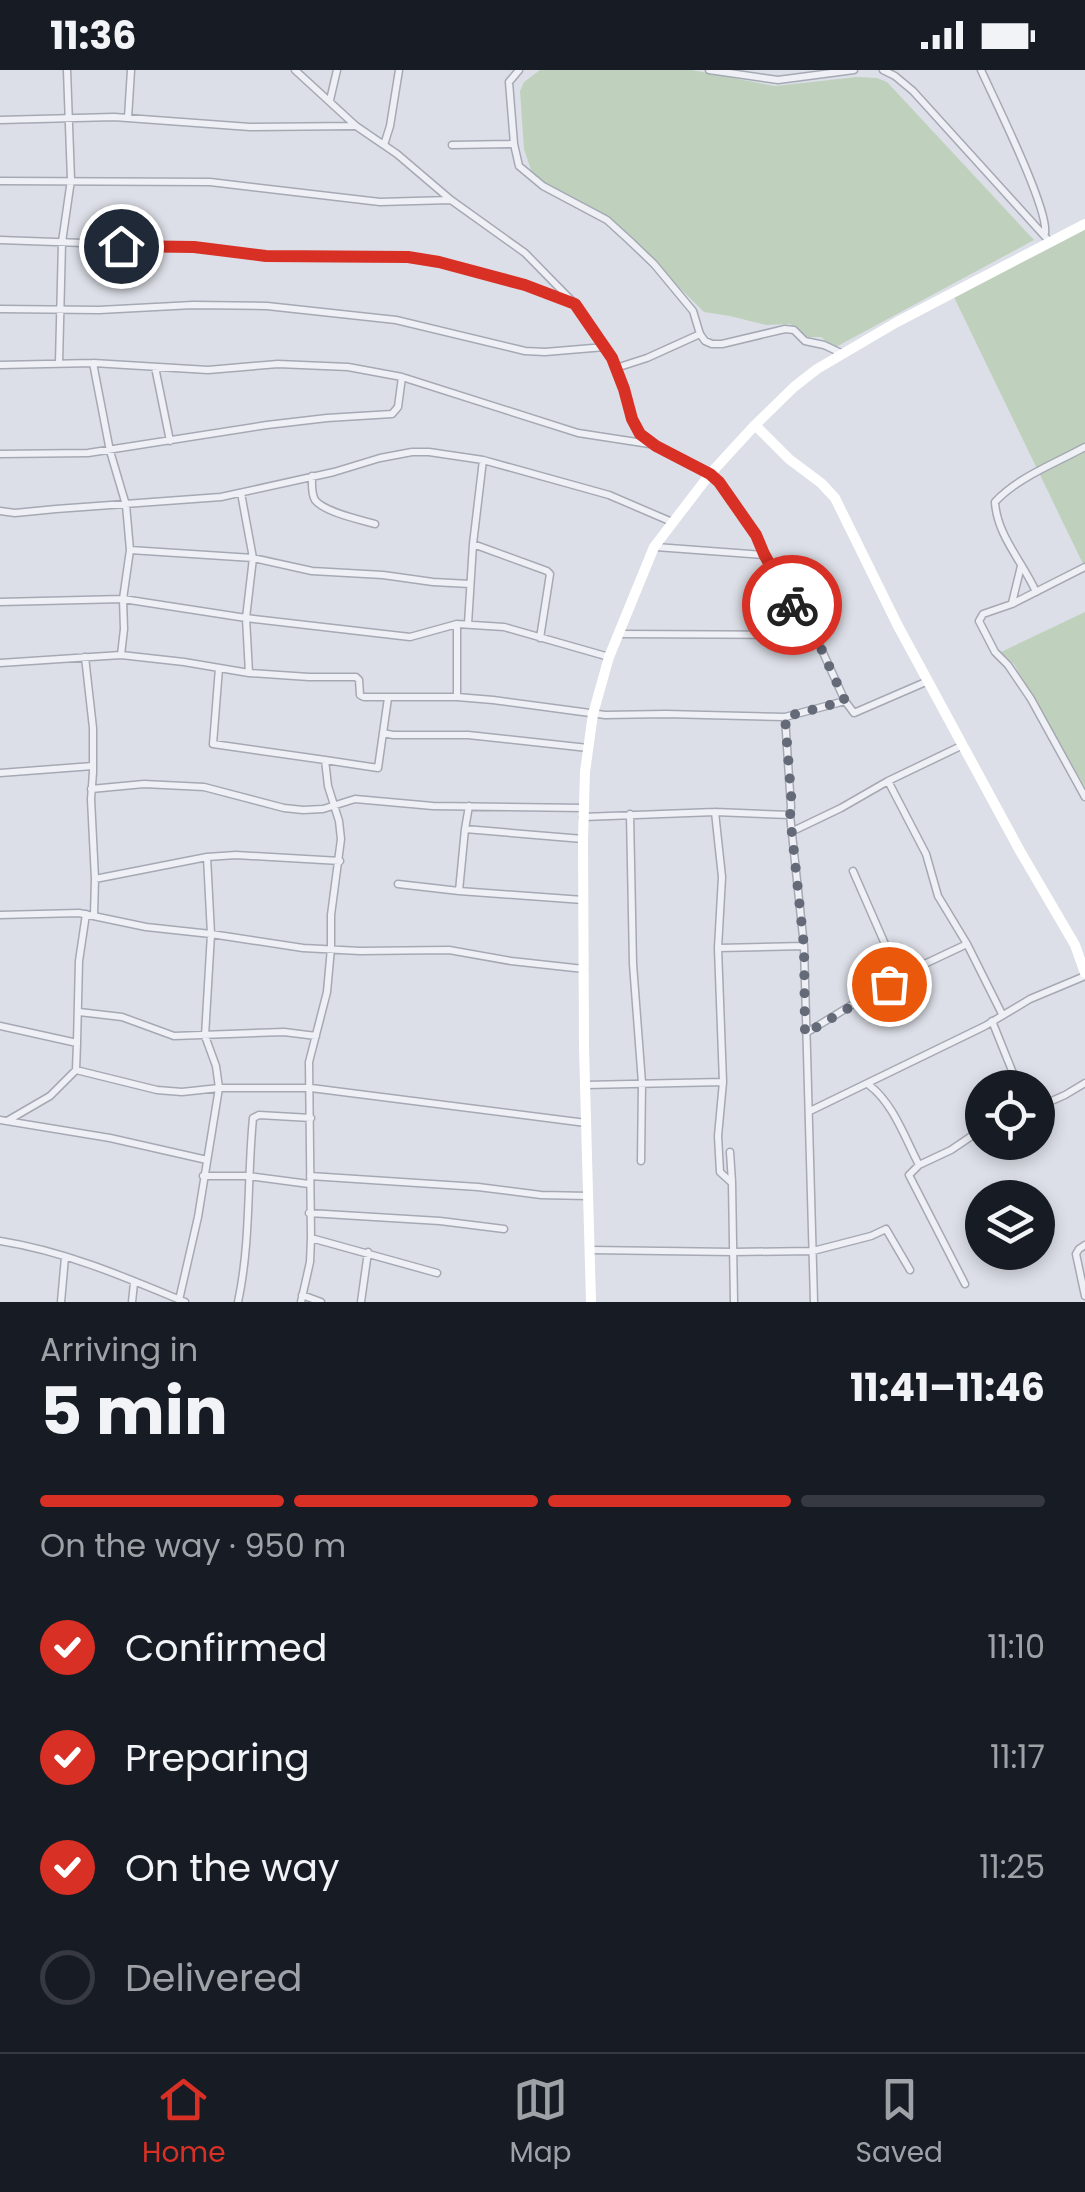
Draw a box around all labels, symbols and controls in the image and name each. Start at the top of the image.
text: 11:36 [50,9,137,62]
pin [79,204,164,289]
icon: home [94,219,149,274]
courier [742,555,842,655]
icon: bike [765,578,820,633]
pin [847,942,932,1027]
icon: bag [862,957,917,1012]
map controls [965,1070,1055,1270]
button: locate [965,1070,1055,1160]
button: layers [965,1180,1055,1270]
text: Arriving in [40,1327,198,1372]
text: 11:41–11:46 [850,1361,1045,1414]
text: 5 min [40,1366,228,1457]
text: On the way · 950 m [40,1523,346,1568]
icon: check [40,1620,95,1675]
text: Confirmed [125,1621,327,1674]
text: 11:10 [987,1624,1045,1669]
icon: check [40,1730,95,1785]
text: Preparing [125,1731,310,1784]
text: 11:17 [990,1734,1045,1779]
icon: check [40,1840,95,1895]
text: On the way [125,1841,339,1894]
text: 11:25 [979,1844,1045,1889]
text: Delivered [125,1951,302,2004]
tab: Home [142,2072,226,2174]
tab: Map [510,2072,572,2174]
tab: Saved [856,2072,943,2174]

